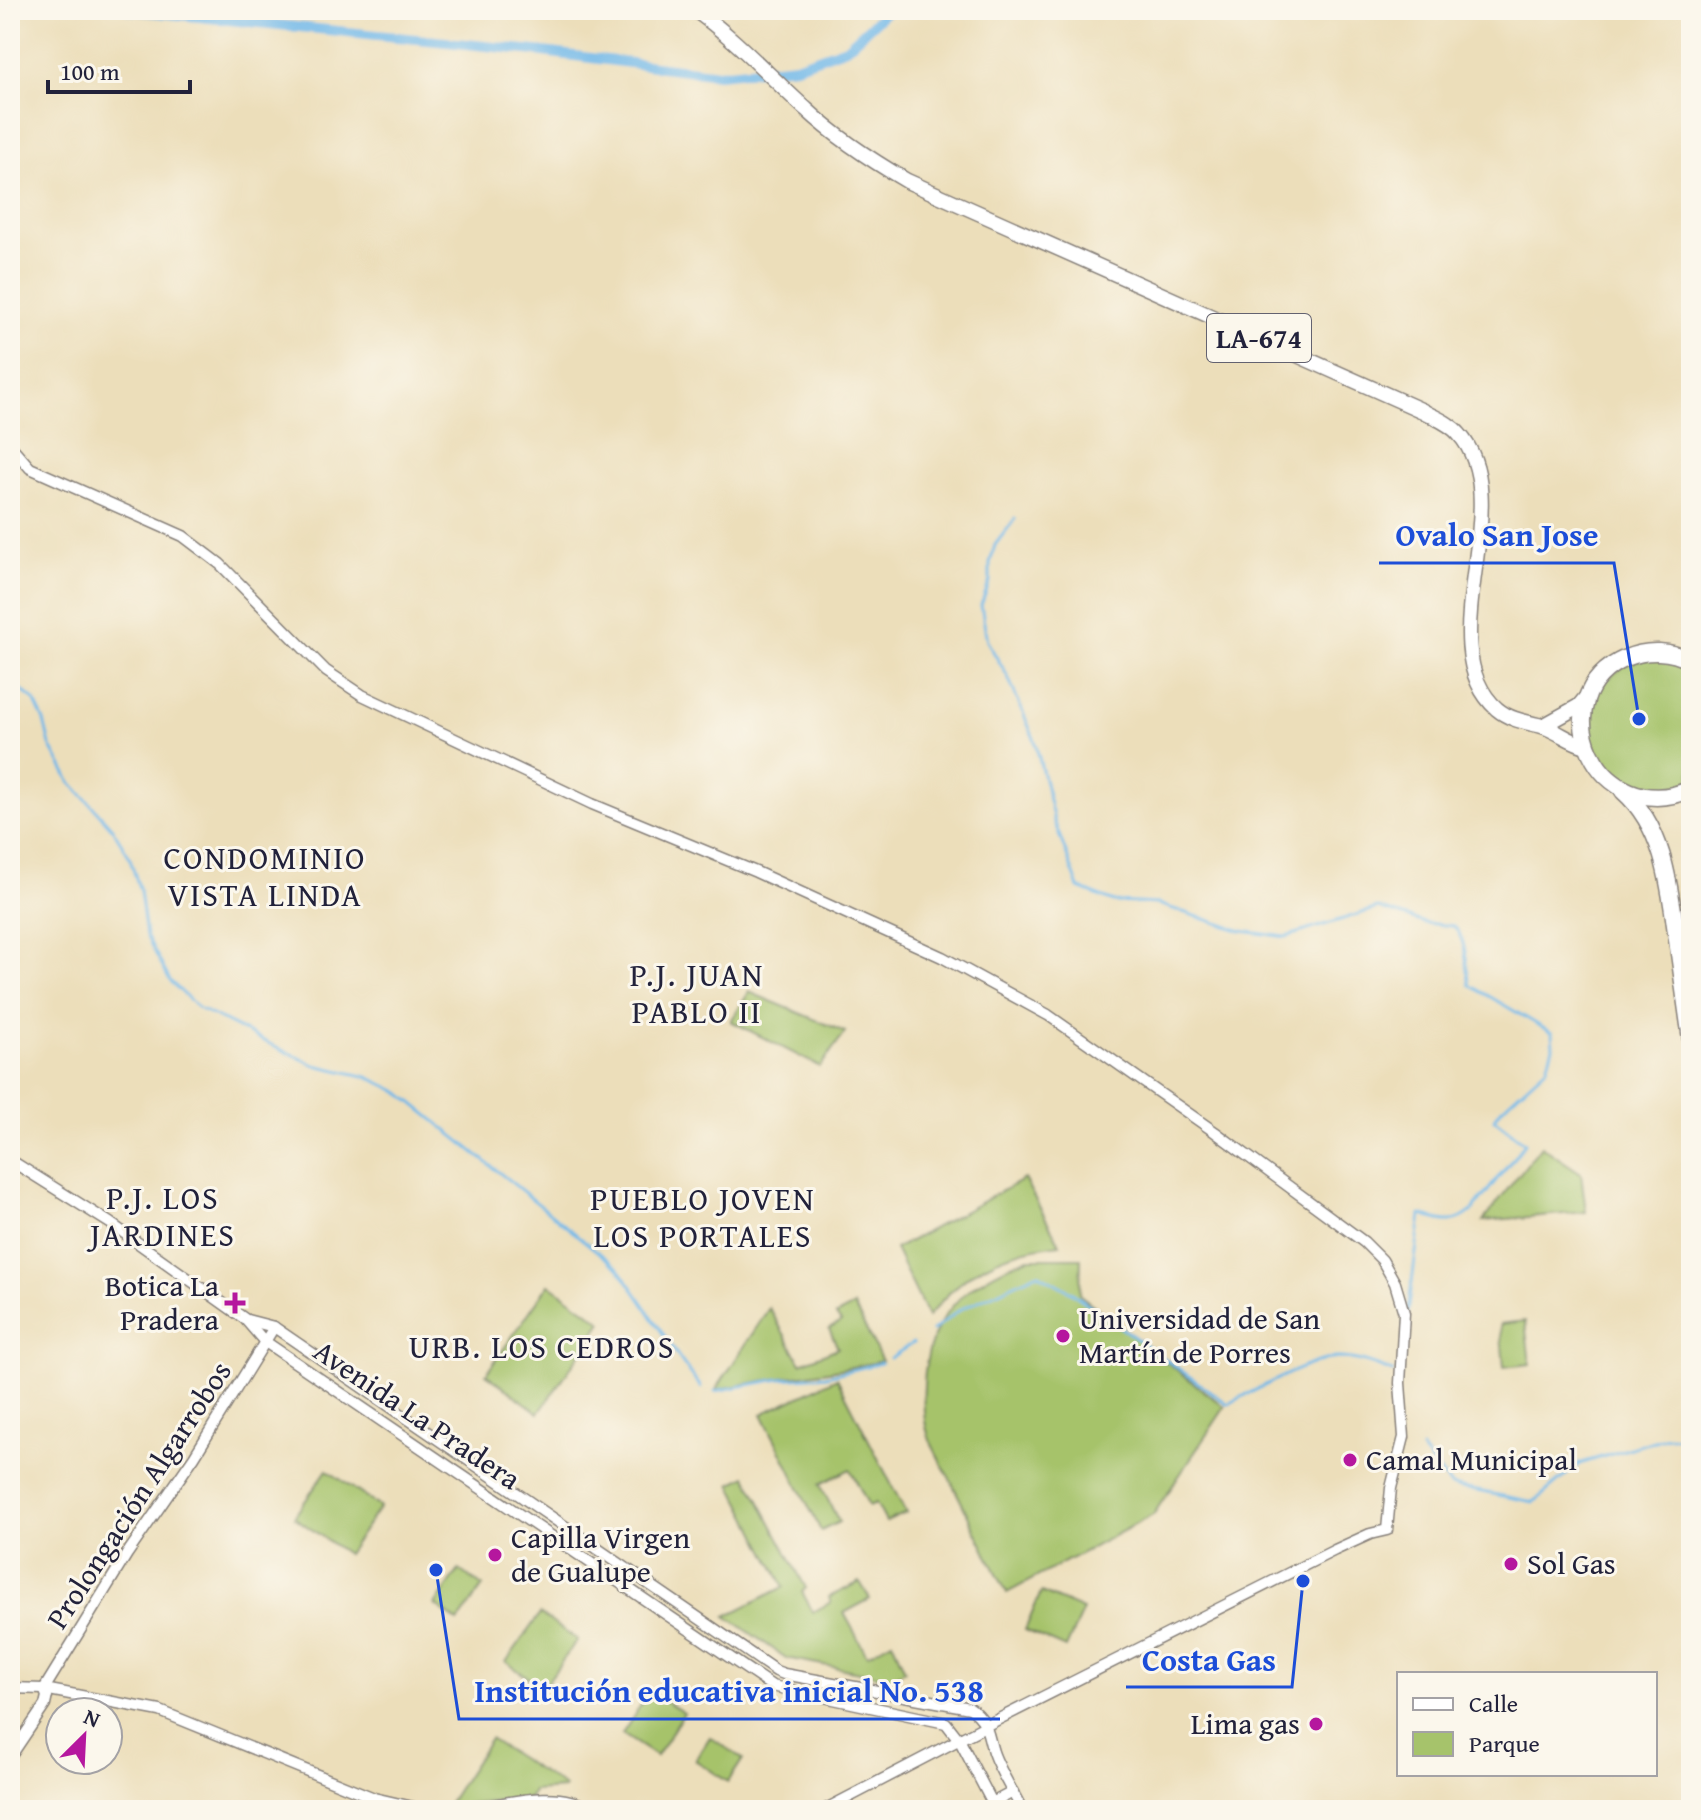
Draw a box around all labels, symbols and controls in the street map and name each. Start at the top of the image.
scale bar [48,44,190,94]
text: 100 m [60,54,120,89]
road number: LA-674 [1207,314,1311,362]
callout: Ovalo San Jose [1379,507,1614,563]
text: Ovalo San Jose [1396,511,1598,558]
district label: CONDOMINIO VISTA LINDA [164,834,366,918]
district label: P.J. JUAN PABLO II [630,951,764,1035]
district label: P.J. LOS JARDINES [86,1174,236,1258]
district label: PUEBLO JOVEN LOS PORTALES [590,1175,816,1259]
place label: Botica La Pradera [105,1263,219,1341]
marker: Botica La Pradera [226,1294,244,1312]
place label: Universidad de San Martín de Porres [1079,1296,1320,1374]
district label: URB. LOS CEDROS [409,1323,675,1370]
marker: Universidad de San Martín de Porres [1054,1327,1072,1345]
street label: Avenida La Pradera [305,1328,530,1500]
street label: Prolongación Algarrobos [35,1352,241,1637]
place label: Camal Municipal [1366,1437,1577,1481]
marker: Camal Municipal [1341,1451,1359,1469]
place label: Capilla Virgen de Gualupe [511,1515,690,1593]
place label: Sol Gas [1527,1541,1616,1585]
marker: Capilla Virgen de Gualupe [486,1546,504,1564]
marker: Sol Gas [1502,1555,1520,1573]
callout: Costa Gas [1126,1631,1292,1687]
text: Costa Gas [1142,1636,1276,1683]
callout: Institución educativa inicial No. 538 [459,1663,1000,1719]
text: Institución educativa inicial No. 538 [474,1667,984,1714]
legend [1397,1672,1657,1776]
text: Calle [1469,1686,1518,1721]
north arrow [44,1696,124,1776]
text: N [79,1700,106,1735]
place label: Lima gas [1191,1701,1300,1745]
marker: Lima gas [1307,1715,1325,1733]
text: Parque [1469,1726,1540,1761]

